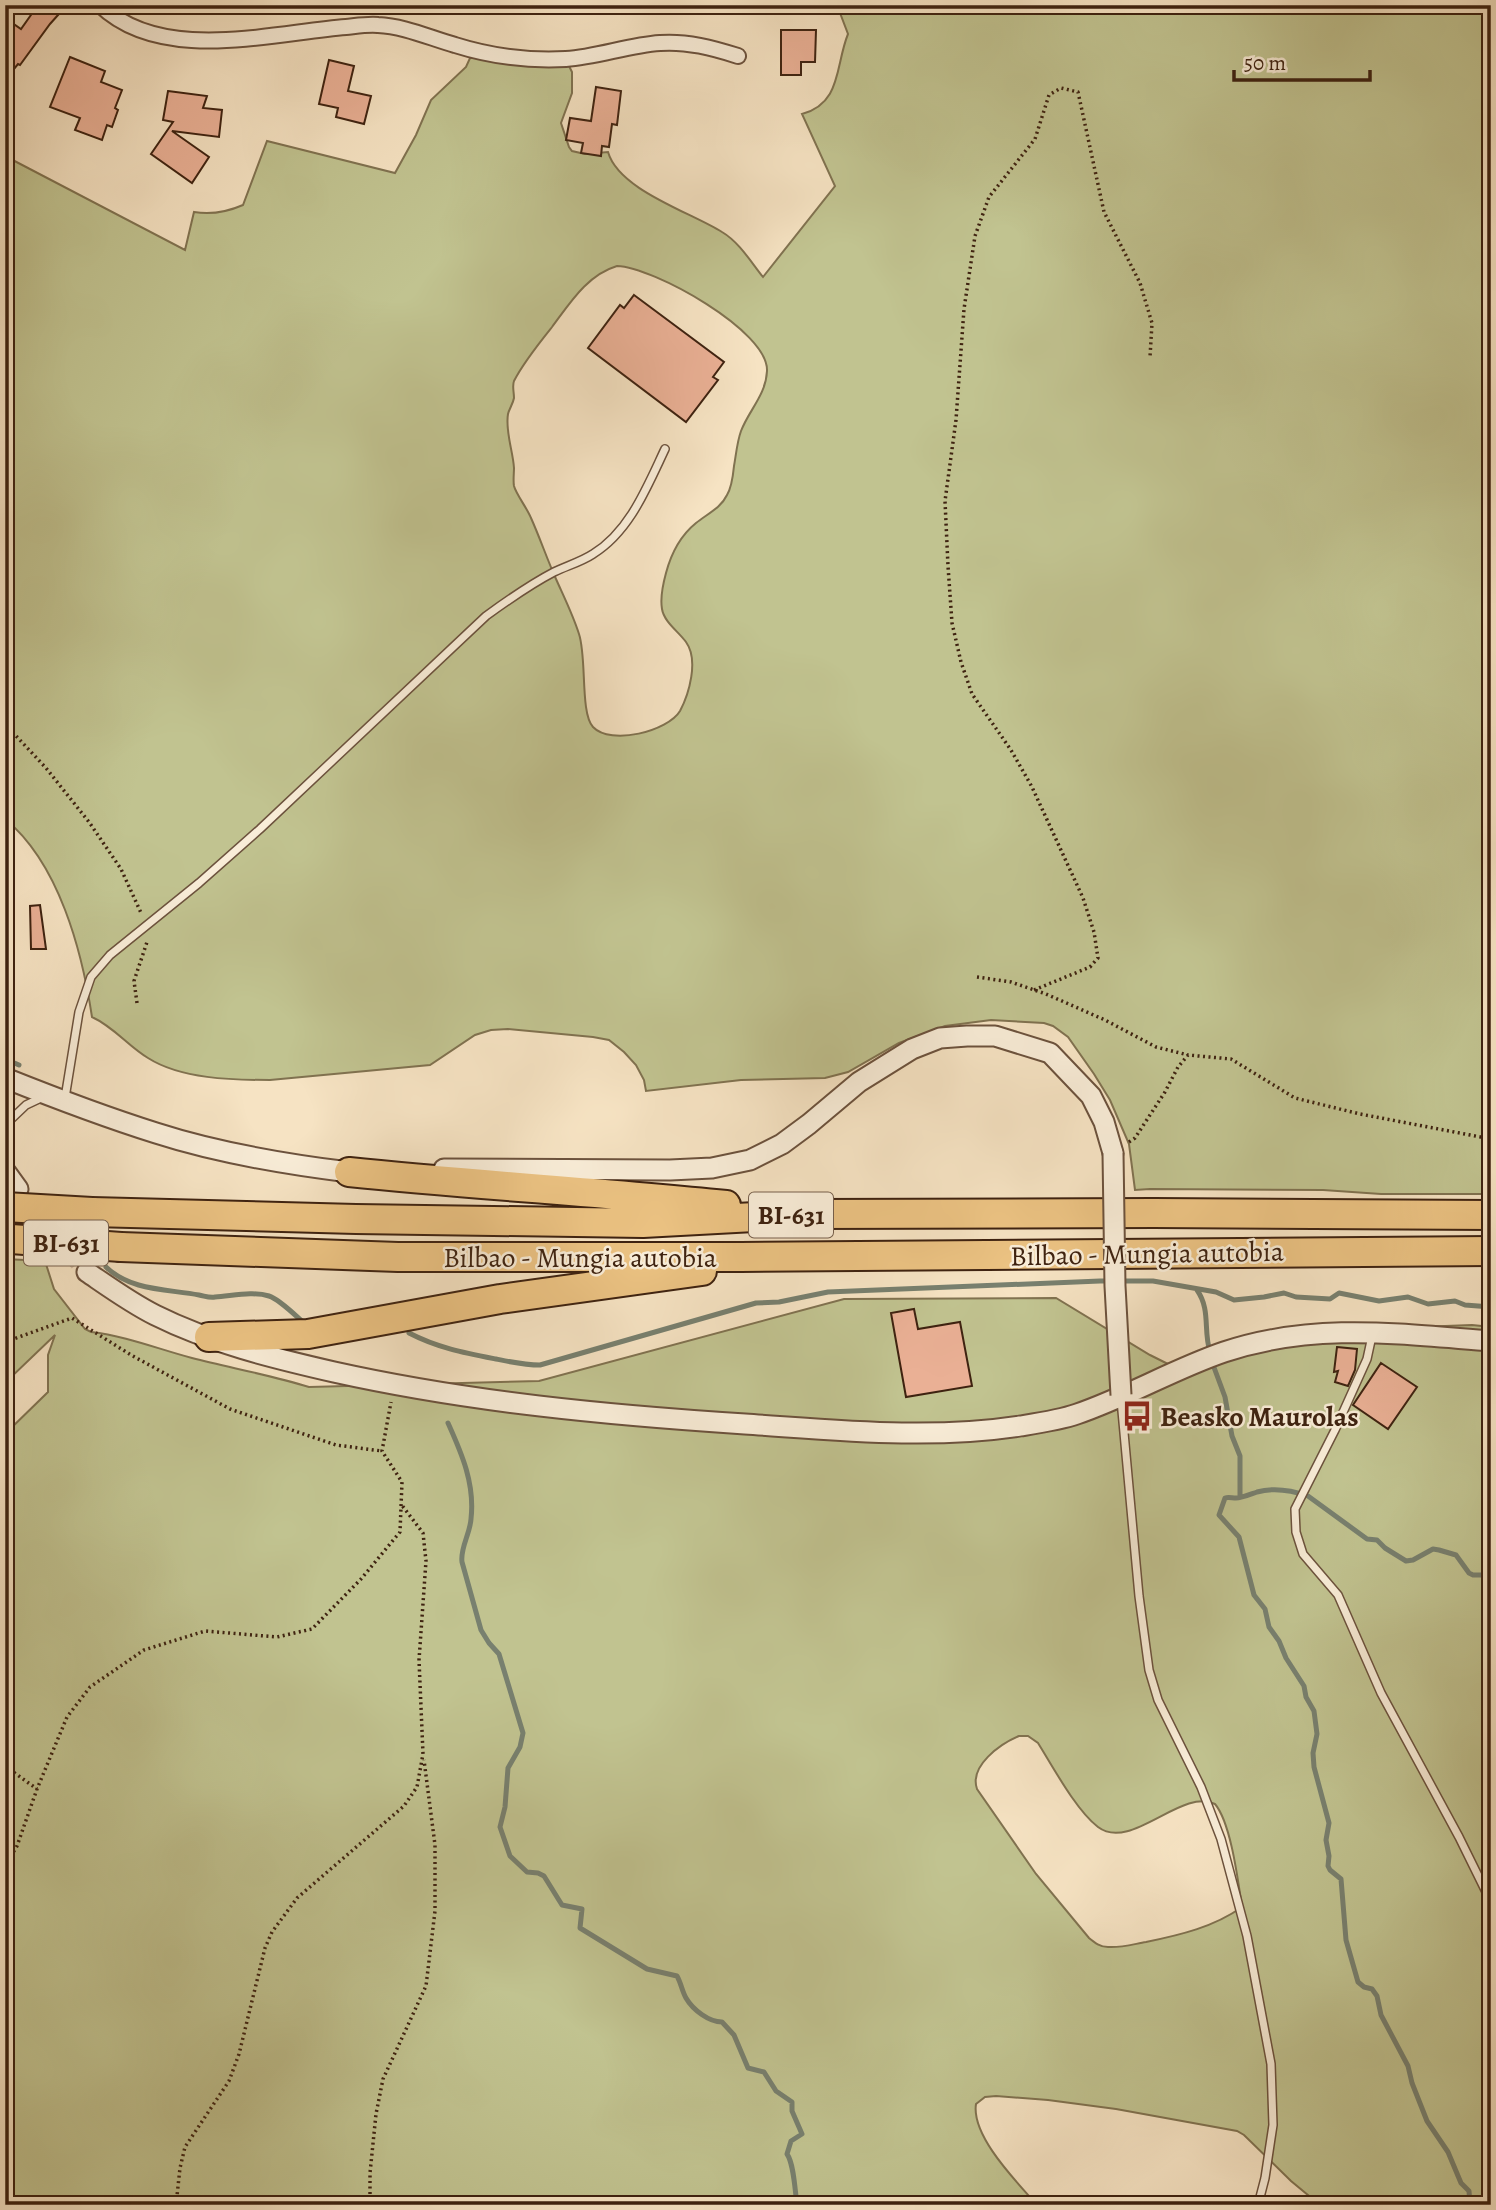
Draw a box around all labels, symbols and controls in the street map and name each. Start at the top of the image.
scale bar [1234,38,1370,82]
text: 50 m [1244,49,1286,77]
road number: BI-631 [749,1192,833,1238]
road number: BI-631 [24,1220,108,1266]
street label: Bilbao - Mungia autobia [1010,1233,1284,1275]
street label: Bilbao - Mungia autobia [443,1239,717,1277]
place label: Beasko Maurolas [1160,1398,1359,1436]
bus stop icon: Beasko Maurolas [1120,1399,1154,1433]

